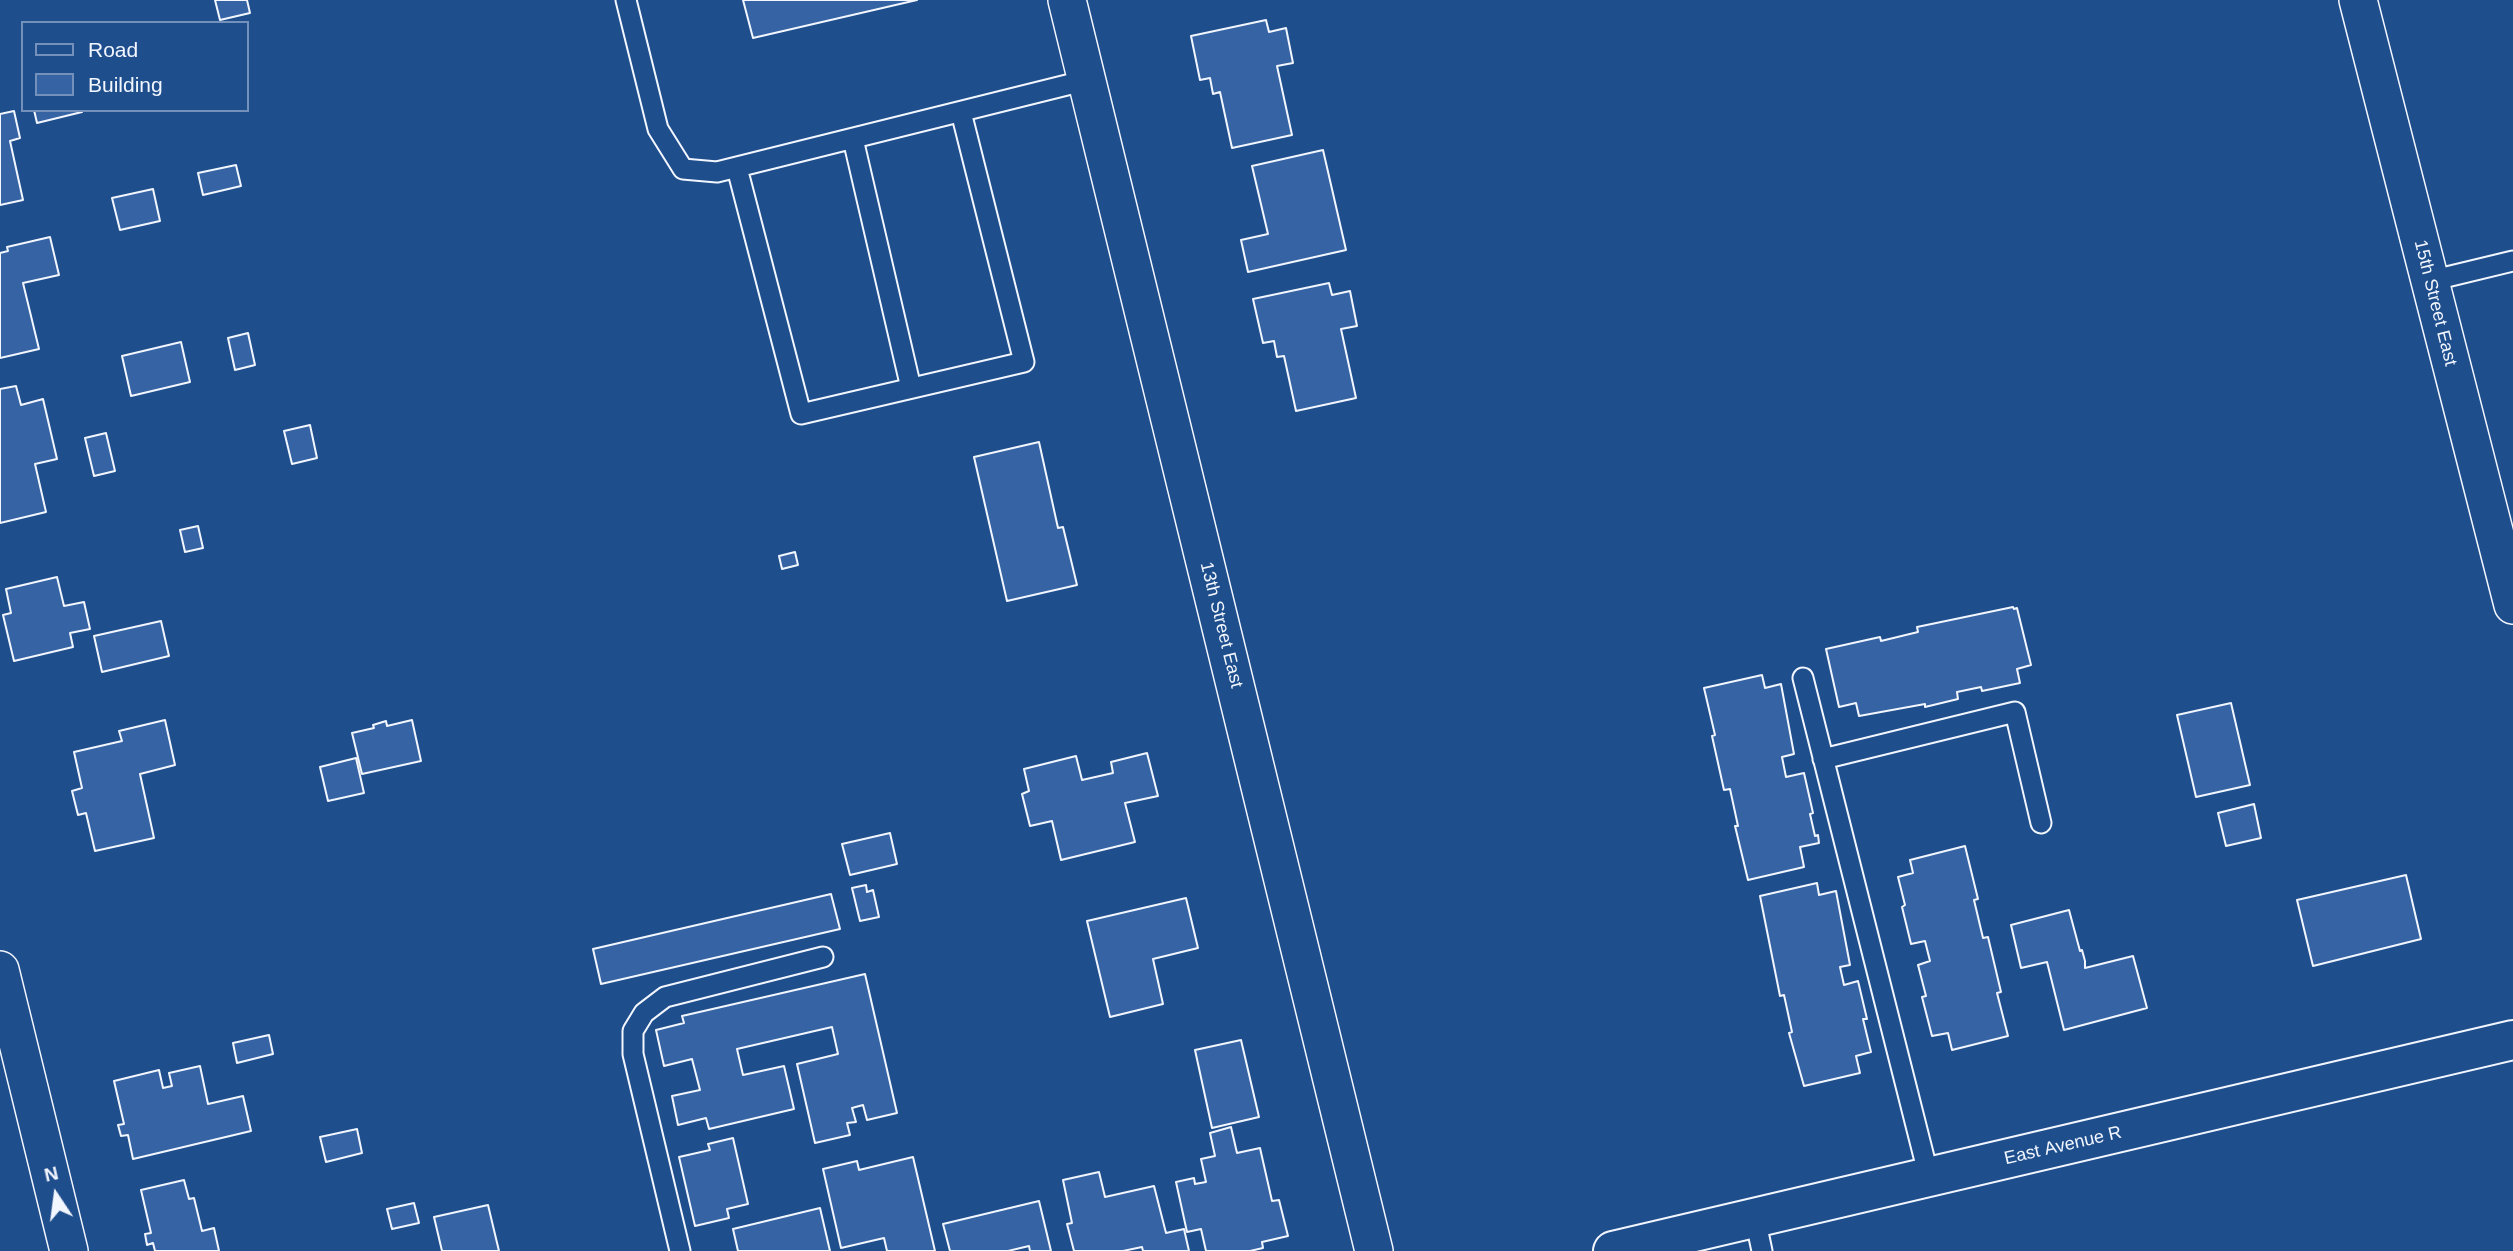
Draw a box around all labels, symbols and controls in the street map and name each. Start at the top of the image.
legend [21,21,248,112]
text: Road [88,38,138,61]
text: Building [88,73,163,96]
street label: 15th Street East [2409,238,2461,368]
street label: 13th Street East [1195,560,1247,690]
street label: East Avenue R [2002,1122,2124,1170]
north arrow [21,1160,91,1230]
text: N [42,1162,60,1186]

